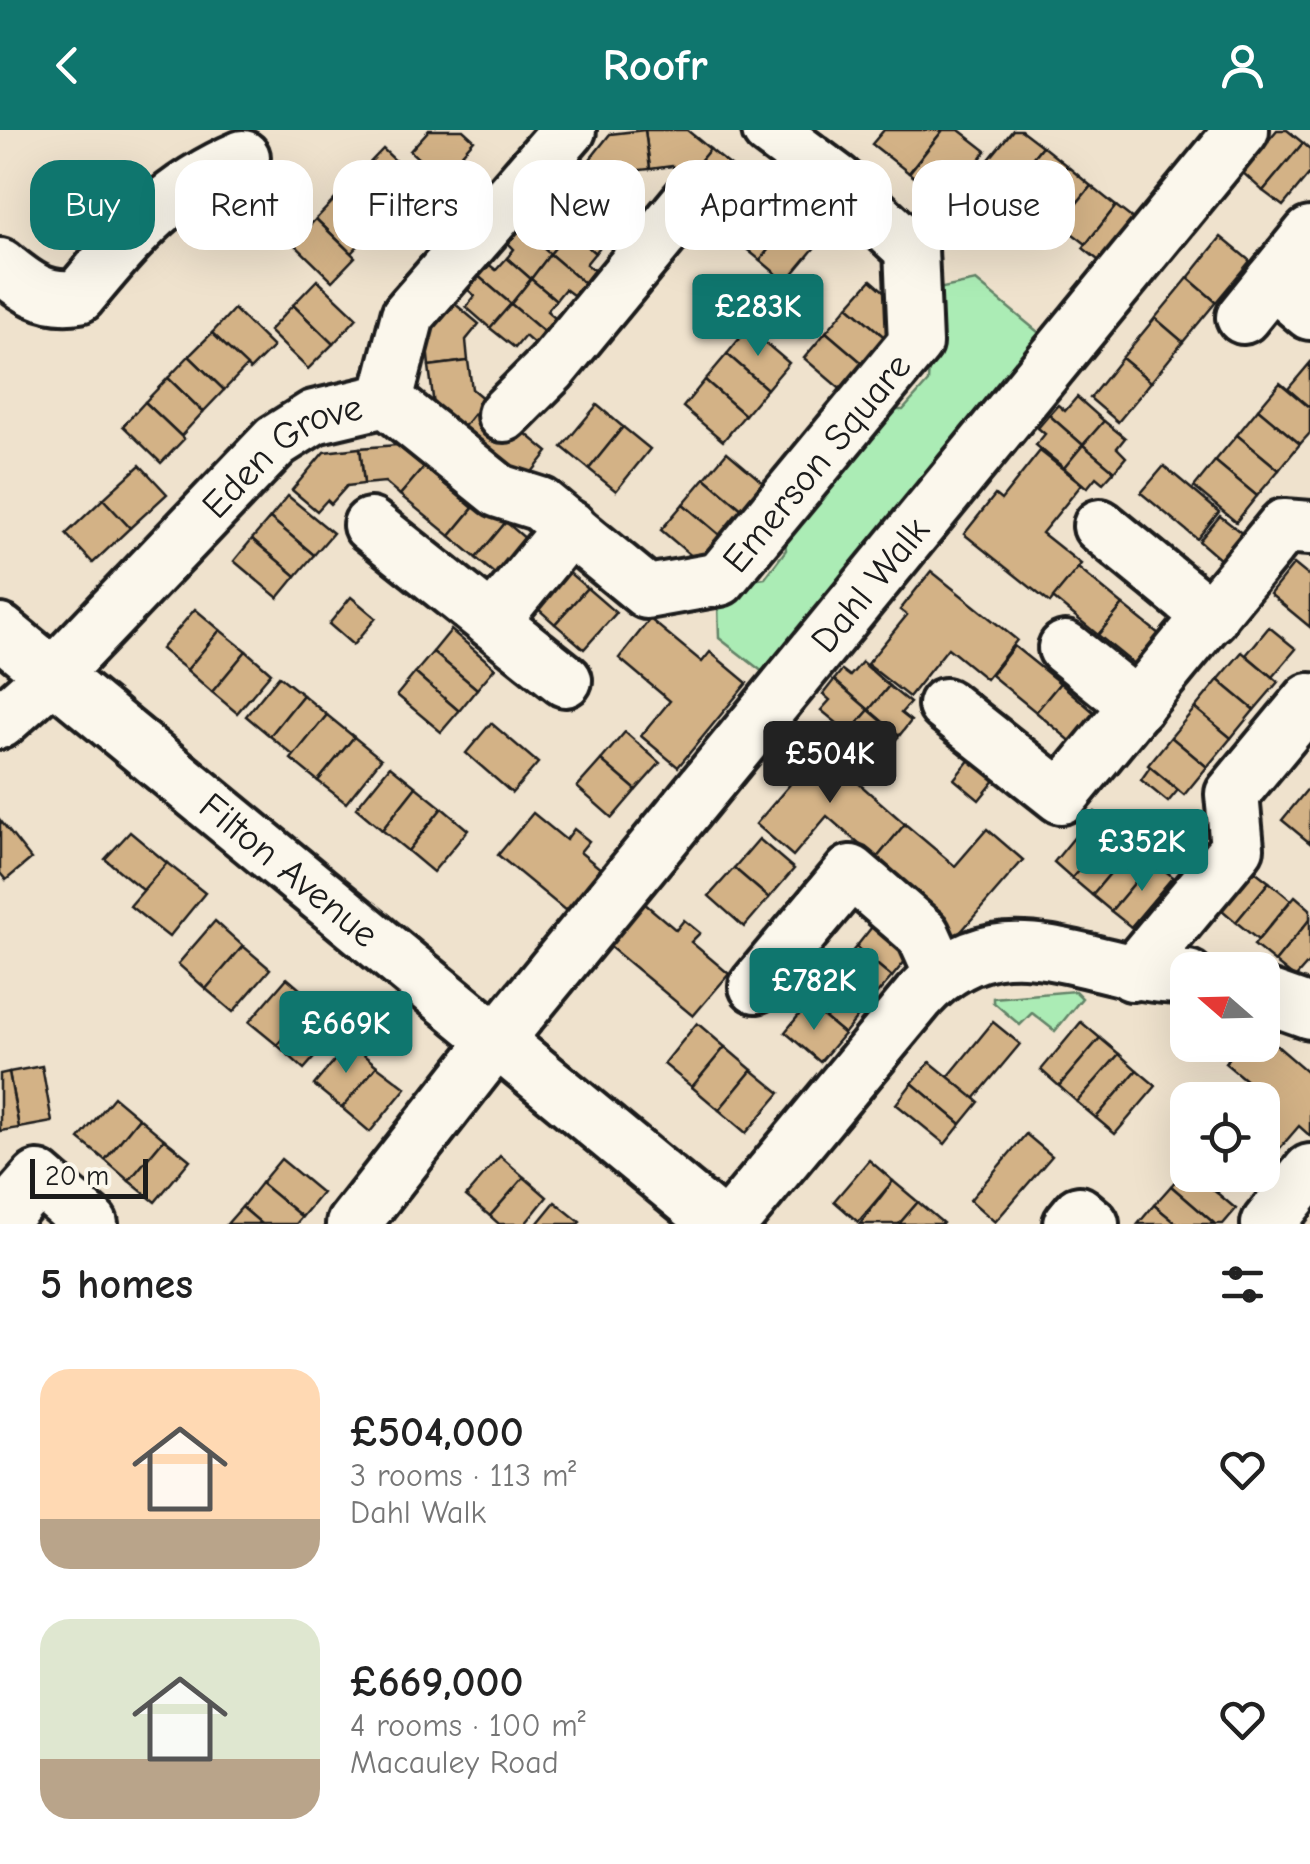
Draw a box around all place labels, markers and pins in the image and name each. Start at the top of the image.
pin: £283K [688,274,828,359]
pin: £504K [760,721,900,806]
pin: £352K [1072,809,1212,894]
pin: £782K [744,948,884,1033]
pin: £669K [276,991,416,1076]

